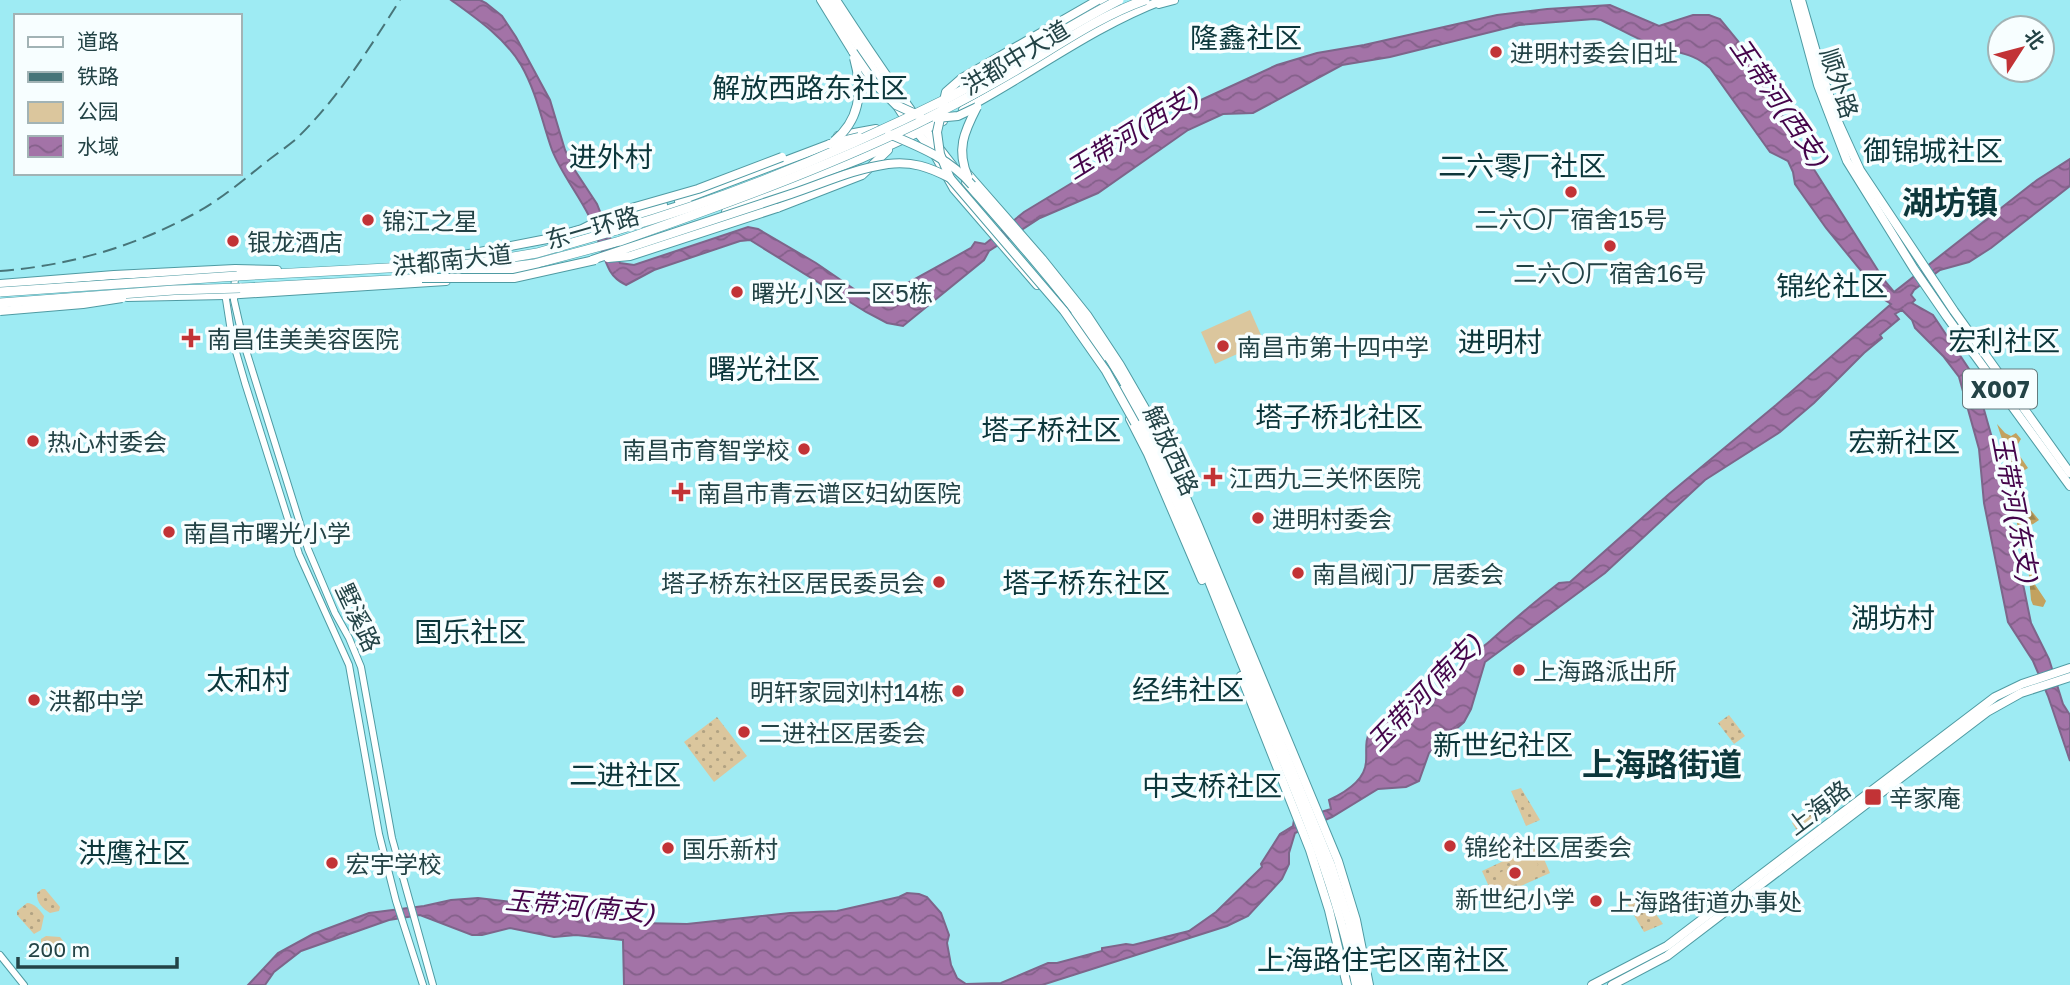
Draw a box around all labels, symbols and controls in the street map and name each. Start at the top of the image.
legend [14,14,242,175]
street label: 洪都中大道 [956,14,1074,100]
north arrow [1986,14,2056,84]
district label: 隆鑫社区 [1190,21,1302,54]
text: 北 [2020,24,2050,53]
text: 道路 [77,28,119,54]
water label: 玉带河(西支) [1724,32,1836,172]
place label: 进明村委会旧址 [1510,38,1678,67]
marker: 进明村委会旧址 [1488,44,1504,60]
street label: 顺外路 [1815,44,1865,122]
text: 铁路 [77,63,119,89]
district label: 解放西路东社区 [712,71,908,104]
water label: 玉带河(西支) [1060,79,1204,185]
text: 公园 [77,98,119,124]
text: 水域 [77,133,119,159]
district label: 御锦城社区 [1863,134,2003,167]
district label: 进外村 [569,140,653,173]
district label: 二六零厂社区 [1438,149,1606,182]
district label: 湖坊镇 [1902,183,1998,221]
marker: 二六〇厂宿舍15号 [1563,184,1579,200]
street label: 东一环路 [542,200,642,254]
place label: 二六〇厂宿舍15号 [1474,204,1668,233]
place label: 锦江之星 [382,206,478,235]
marker: 锦江之星 [360,212,376,228]
place label: 银龙酒店 [247,227,343,256]
marker: 银龙酒店 [225,233,241,249]
street label: 洪都南大道 [391,238,513,280]
marker: 二六〇厂宿舍16号 [1602,238,1618,254]
place label: 二六〇厂宿舍16号 [1513,258,1707,287]
district label: 锦纶社区 [1776,269,1888,302]
place label: 曙光小区一区5栋 [751,278,933,307]
marker: 曙光小区一区5栋 [729,284,745,300]
place label: 南昌佳美美容医院 [207,324,399,353]
district label: 宏利社区 [1948,324,2060,357]
district label: 进明村 [1458,325,1542,358]
marker: 南昌佳美美容医院 [181,328,201,348]
place label: 南昌市第十四中学 [1237,332,1429,361]
marker: 南昌市第十四中学 [1215,338,1231,354]
district label: 曙光社区 [708,352,820,385]
road number: X007 [1963,370,2037,408]
street label: 解放西路 [1139,400,1205,500]
district label: 塔子桥北社区 [1255,400,1423,433]
district label: 塔子桥社区 [981,413,1121,446]
district label: 宏新社区 [1848,425,1960,458]
place label: 热心村委会 [47,427,167,456]
marker: 热心村委会 [25,433,41,449]
water label: 玉带河(东支) [1986,433,2046,586]
place label: 南昌市育智学校 [622,435,790,464]
marker: 南昌市育智学校 [796,441,812,457]
place label: 江西九三关怀医院 [1229,463,1421,492]
marker: 江西九三关怀医院 [1203,467,1223,487]
place label: 南昌市青云谱区妇幼医院 [697,478,961,507]
marker: 南昌市青云谱区妇幼医院 [671,482,691,502]
place label: 进明村委会 [1272,504,1392,533]
marker: 进明村委会 [1250,510,1266,526]
place label: 南昌市曙光小学 [183,518,351,547]
marker: 南昌市曙光小学 [161,524,177,540]
place label: 南昌阀门厂居委会 [1312,559,1504,588]
marker: 南昌阀门厂居委会 [1290,565,1306,581]
district label: 塔子桥东社区 [1002,566,1170,599]
place label: 塔子桥东社区居民委员会 [661,568,925,597]
marker: 塔子桥东社区居民委员会 [931,574,947,590]
street label: 墅溪路 [331,578,387,656]
district label: 湖坊村 [1851,601,1935,634]
district label: 国乐社区 [414,615,526,648]
water label: 玉带河(南支) [1361,627,1487,757]
place label: 上海路派出所 [1533,656,1677,685]
marker: 上海路派出所 [1511,662,1527,678]
district label: 太和村 [206,663,290,696]
district label: 经纬社区 [1132,673,1244,706]
place label: 明轩家园刘村14栋 [750,677,944,706]
marker: 明轩家园刘村14栋 [950,683,966,699]
place label: 洪都中学 [48,686,144,715]
marker: 洪都中学 [26,692,42,708]
place label: 二进社区居委会 [758,718,926,747]
marker: 二进社区居委会 [736,724,752,740]
district label: 新世纪社区 [1433,728,1573,761]
district label: 上海路街道 [1582,745,1742,783]
district label: 二进社区 [569,758,681,791]
district label: 中支桥社区 [1142,769,1282,802]
street label: 上海路 [1781,774,1855,840]
place label: 辛家庵 [1889,783,1961,812]
marker: 辛家庵 [1863,787,1883,807]
place label: 锦纶社区居委会 [1464,832,1632,861]
place label: 国乐新村 [682,834,778,863]
district label: 洪鹰社区 [78,836,190,869]
marker: 锦纶社区居委会 [1442,838,1458,854]
marker: 国乐新村 [660,840,676,856]
place label: 宏宇学校 [346,849,442,878]
marker: 宏宇学校 [324,855,340,871]
marker: 新世纪小学 [1507,865,1523,881]
water label: 玉带河(南支) [504,884,656,928]
place label: 新世纪小学 [1455,884,1575,913]
place label: 上海路街道办事处 [1610,887,1802,916]
marker: 上海路街道办事处 [1588,893,1604,909]
scale bar [18,926,177,970]
text: 200 m [28,936,90,962]
district label: 上海路住宅区南社区 [1257,943,1509,976]

